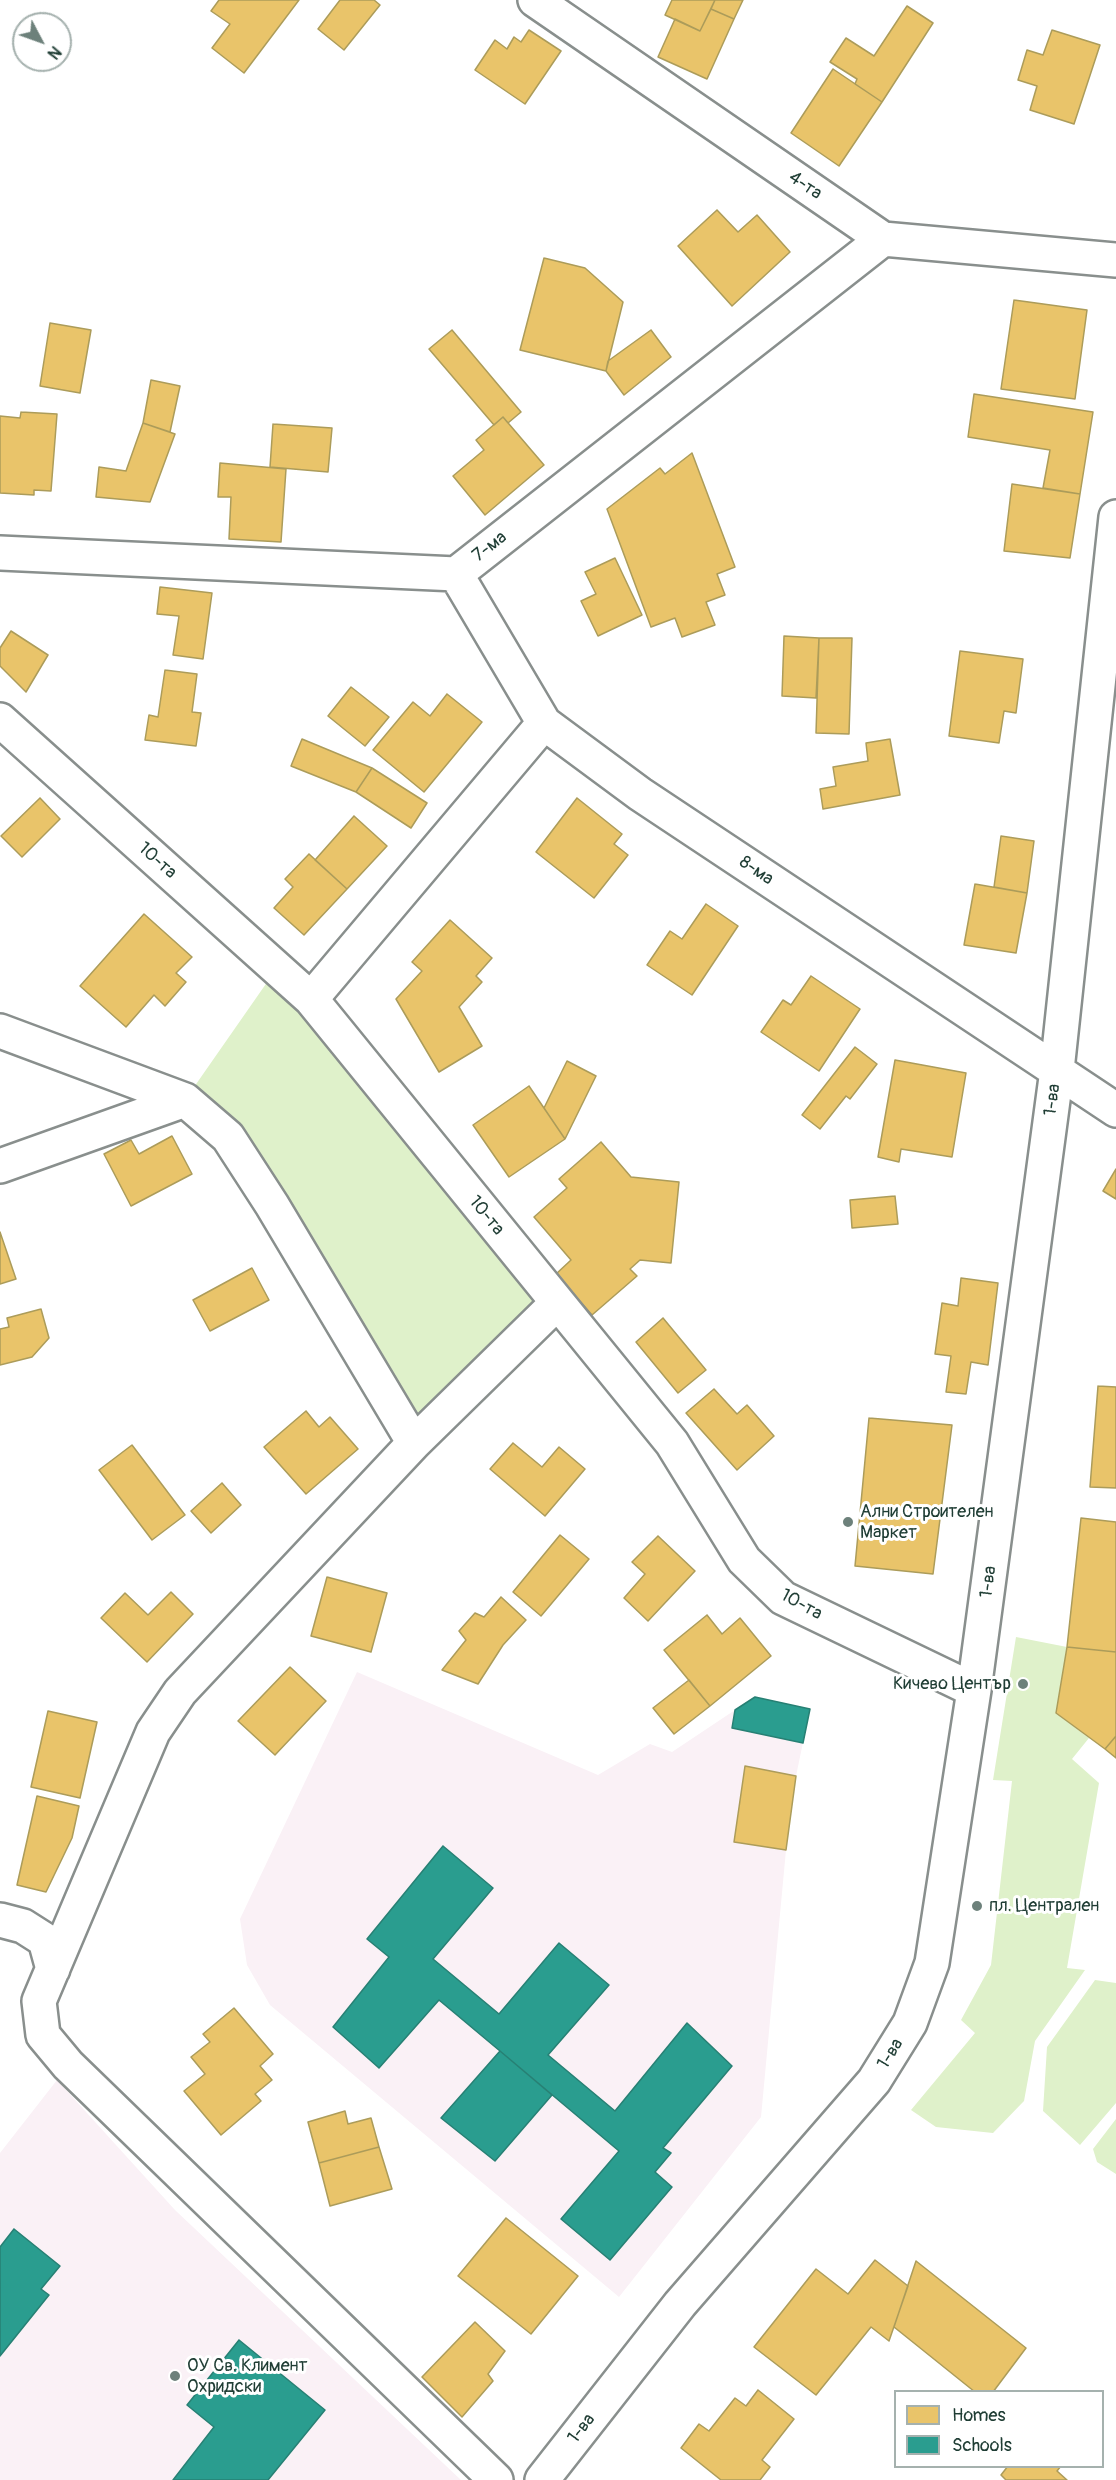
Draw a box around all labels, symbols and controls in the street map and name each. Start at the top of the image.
north arrow [12,12,72,72]
text: N [43,42,65,63]
street label: 4-та [784,167,826,205]
street label: 7-ма [469,527,511,567]
street label: 10-та [133,838,181,884]
street label: 8-ма [735,852,777,890]
street label: 1-ва [1040,1083,1066,1117]
street label: 10-та [464,1192,508,1240]
place label: Ални Строителен Маркет [860,1501,994,1544]
marker: Ални Строителен Маркет [841,1515,855,1529]
street label: 1-ва [976,1565,1002,1599]
street label: 10-та [776,1585,826,1625]
place label: Кичево Център [893,1673,1011,1695]
marker: Кичево Център [1016,1677,1030,1691]
place label: пл. Централен [989,1895,1099,1917]
marker: пл. Централен [970,1899,984,1913]
street label: 1-ва [873,2035,909,2073]
place label: ОУ Св. Климент Охридски [187,2355,308,2398]
marker: ОУ Св. Климент Охридски [168,2369,182,2383]
legend [894,2390,1104,2468]
text: Homes [952,2404,1005,2427]
street label: 1-ва [564,2410,600,2448]
text: Schools [952,2434,1012,2457]

